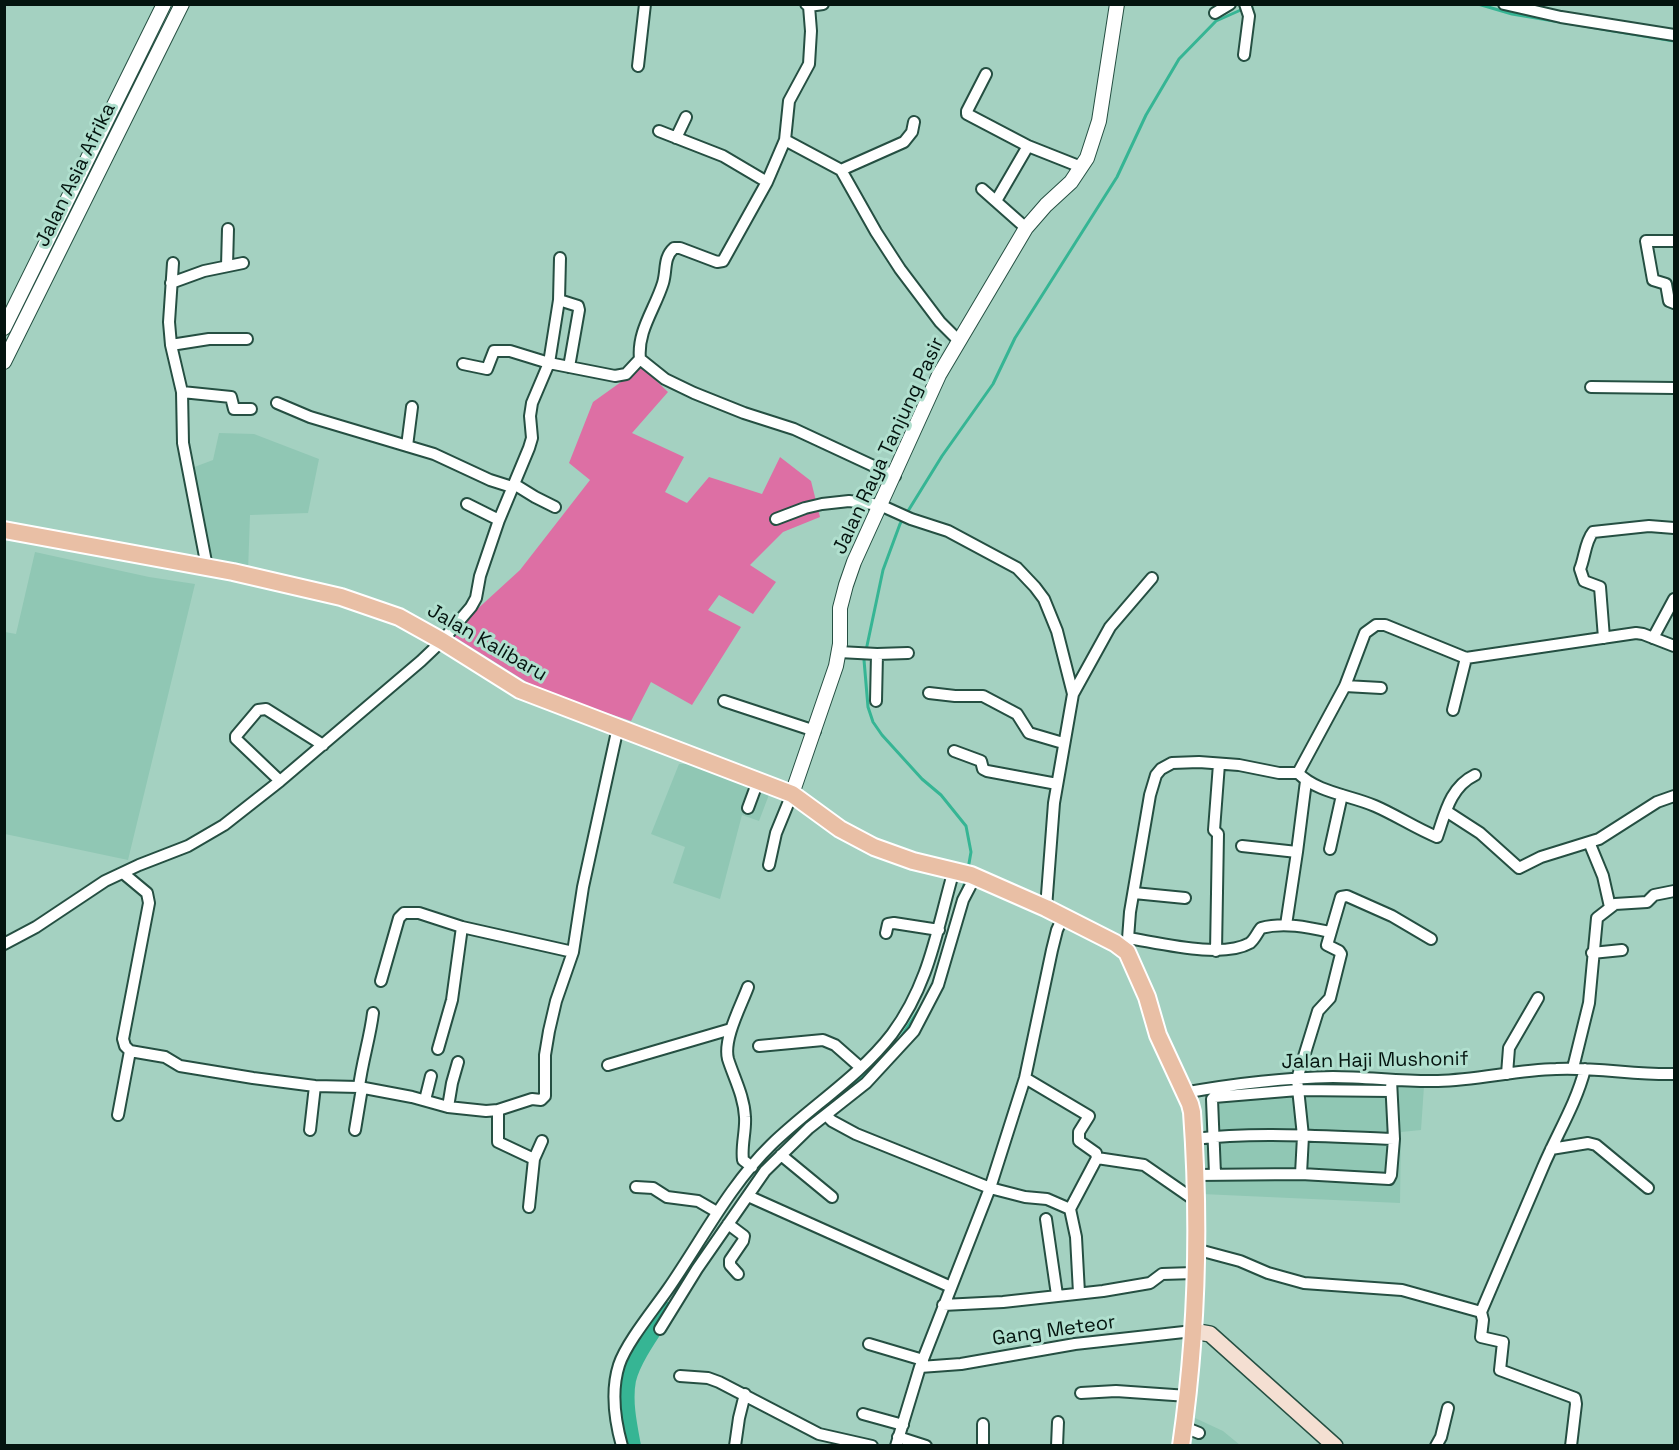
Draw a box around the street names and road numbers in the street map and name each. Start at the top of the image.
street label: Jalan Asia Afrika [31,99,121,251]
street label: Jalan Raya Tanjung Pasir [828,334,950,558]
street label: Jalan Kalibaru [423,599,551,687]
street label: Jalan Haji Mushonif [1281,1047,1469,1075]
street label: Gang Meteor [991,1310,1117,1352]

